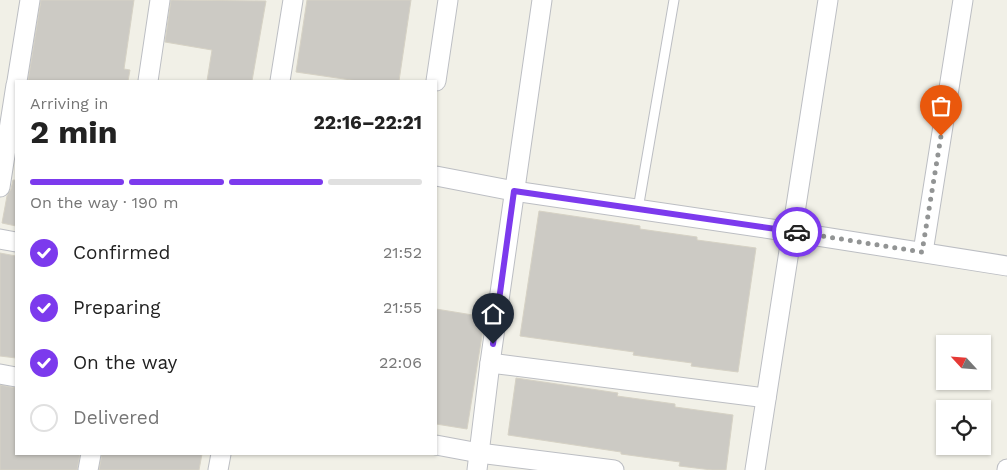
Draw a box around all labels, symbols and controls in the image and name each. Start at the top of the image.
pin [920,85,962,136]
icon: bag [927,92,955,120]
text: Arriving in [30,94,108,113]
text: 22:16–22:21 [314,111,422,134]
text: 2 min [30,113,118,151]
text: On the way · 190 m [30,193,179,212]
courier [772,207,822,257]
icon: car [783,218,811,246]
icon: check [30,239,58,267]
text: Confirmed [73,241,170,264]
text: 21:52 [383,243,422,262]
pin [472,293,514,344]
icon: check [30,294,58,322]
text: Preparing [73,296,160,319]
text: 21:55 [383,298,422,317]
icon: home [479,300,507,328]
north arrow [936,335,991,390]
map controls [936,335,991,455]
icon: check [30,349,58,377]
text: On the way [73,351,177,374]
text: 22:06 [379,353,422,372]
button: locate [936,400,991,455]
text: Delivered [73,406,160,429]

